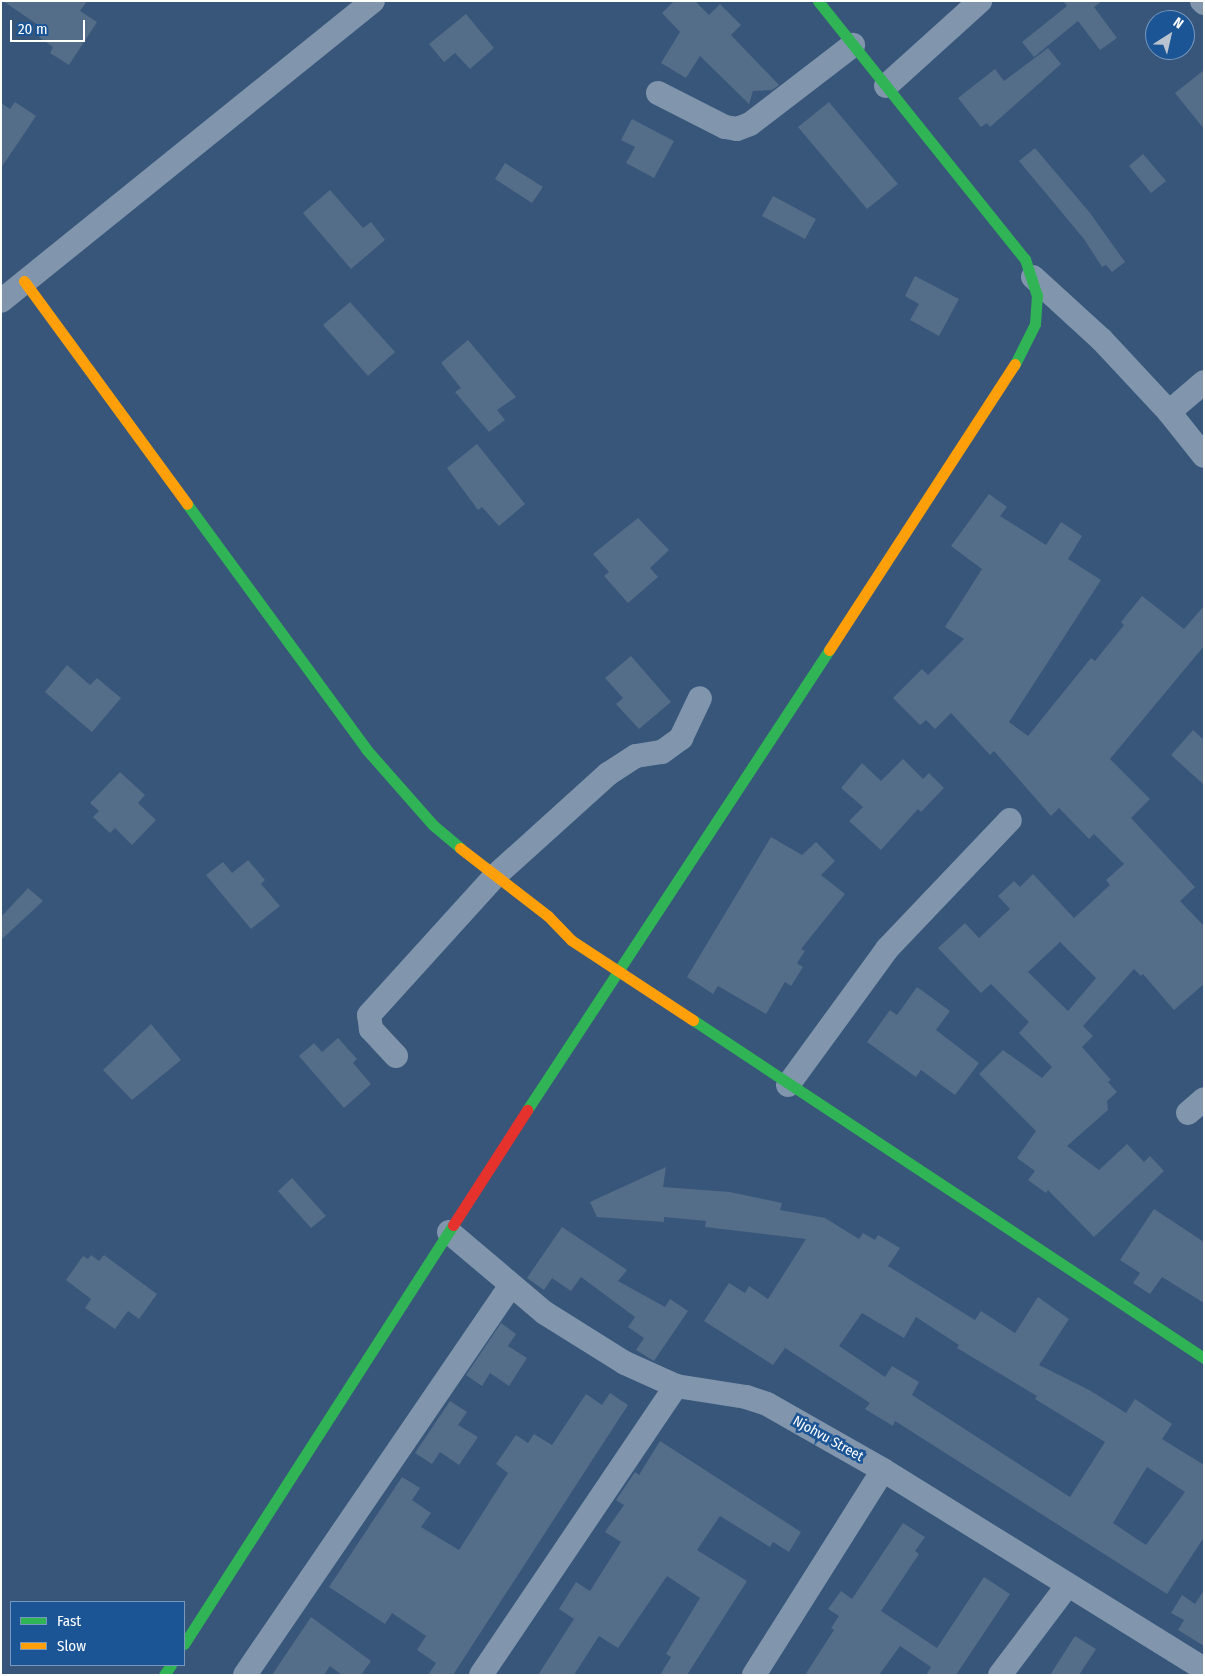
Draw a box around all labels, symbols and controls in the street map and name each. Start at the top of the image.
scale bar [12,10,88,42]
north arrow [1145,10,1195,60]
text: N [1170,14,1187,32]
text: 20 m [18,20,48,38]
street label: Njohvu Street [790,1413,866,1465]
legend [10,1601,185,1666]
text: Fast [57,1612,81,1630]
text: Slow [57,1637,86,1655]

